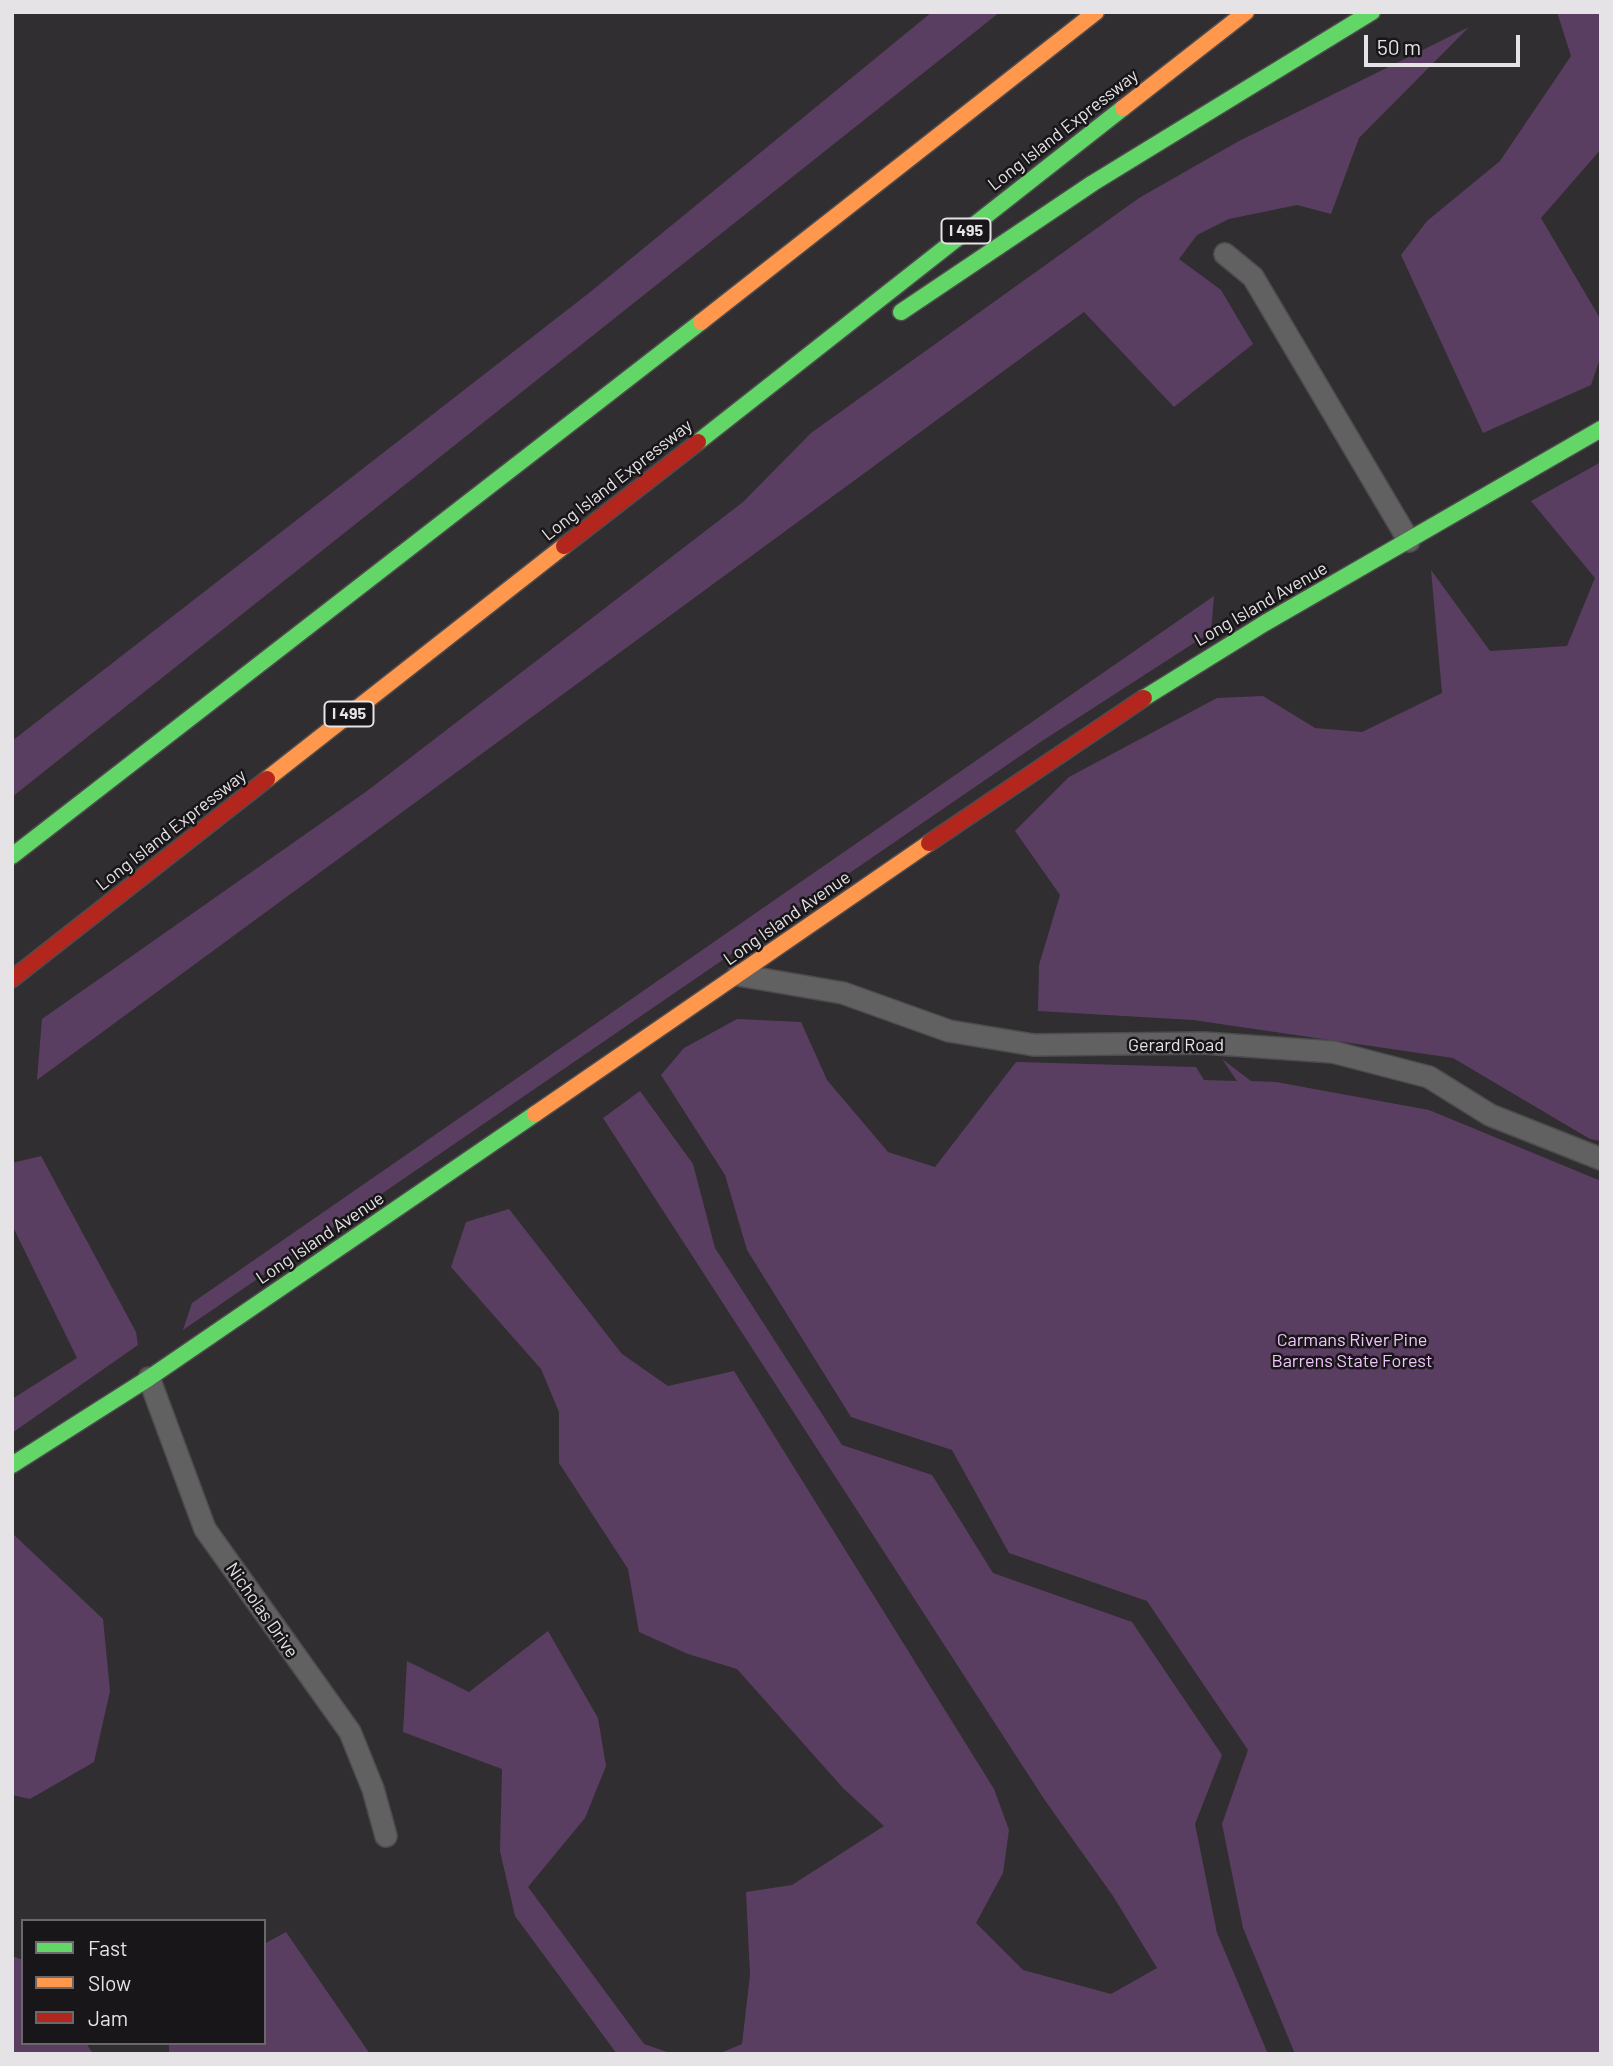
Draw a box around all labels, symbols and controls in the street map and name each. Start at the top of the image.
scale bar [1368,21,1524,65]
text: 50 m [1377,34,1421,59]
street label: Long Island Expressway [984,65,1142,195]
road number: I 495 [942,218,990,244]
street label: Long Island Expressway [538,415,696,545]
street label: Long Island Avenue [1191,557,1331,651]
road number: I 495 [324,702,374,726]
street label: Long Island Expressway [92,765,250,895]
street label: Long Island Avenue [719,866,855,970]
street label: Gerard Road [1128,1034,1224,1056]
street label: Long Island Avenue [252,1187,388,1289]
park label: Carmans River Pine Barrens State Forest [1271,1329,1433,1372]
street label: Nicholas Drive [221,1558,303,1662]
legend [21,1919,266,2045]
text: Fast [88,1935,128,1960]
text: Slow [88,1970,131,1995]
text: Jam [88,2005,128,2030]

